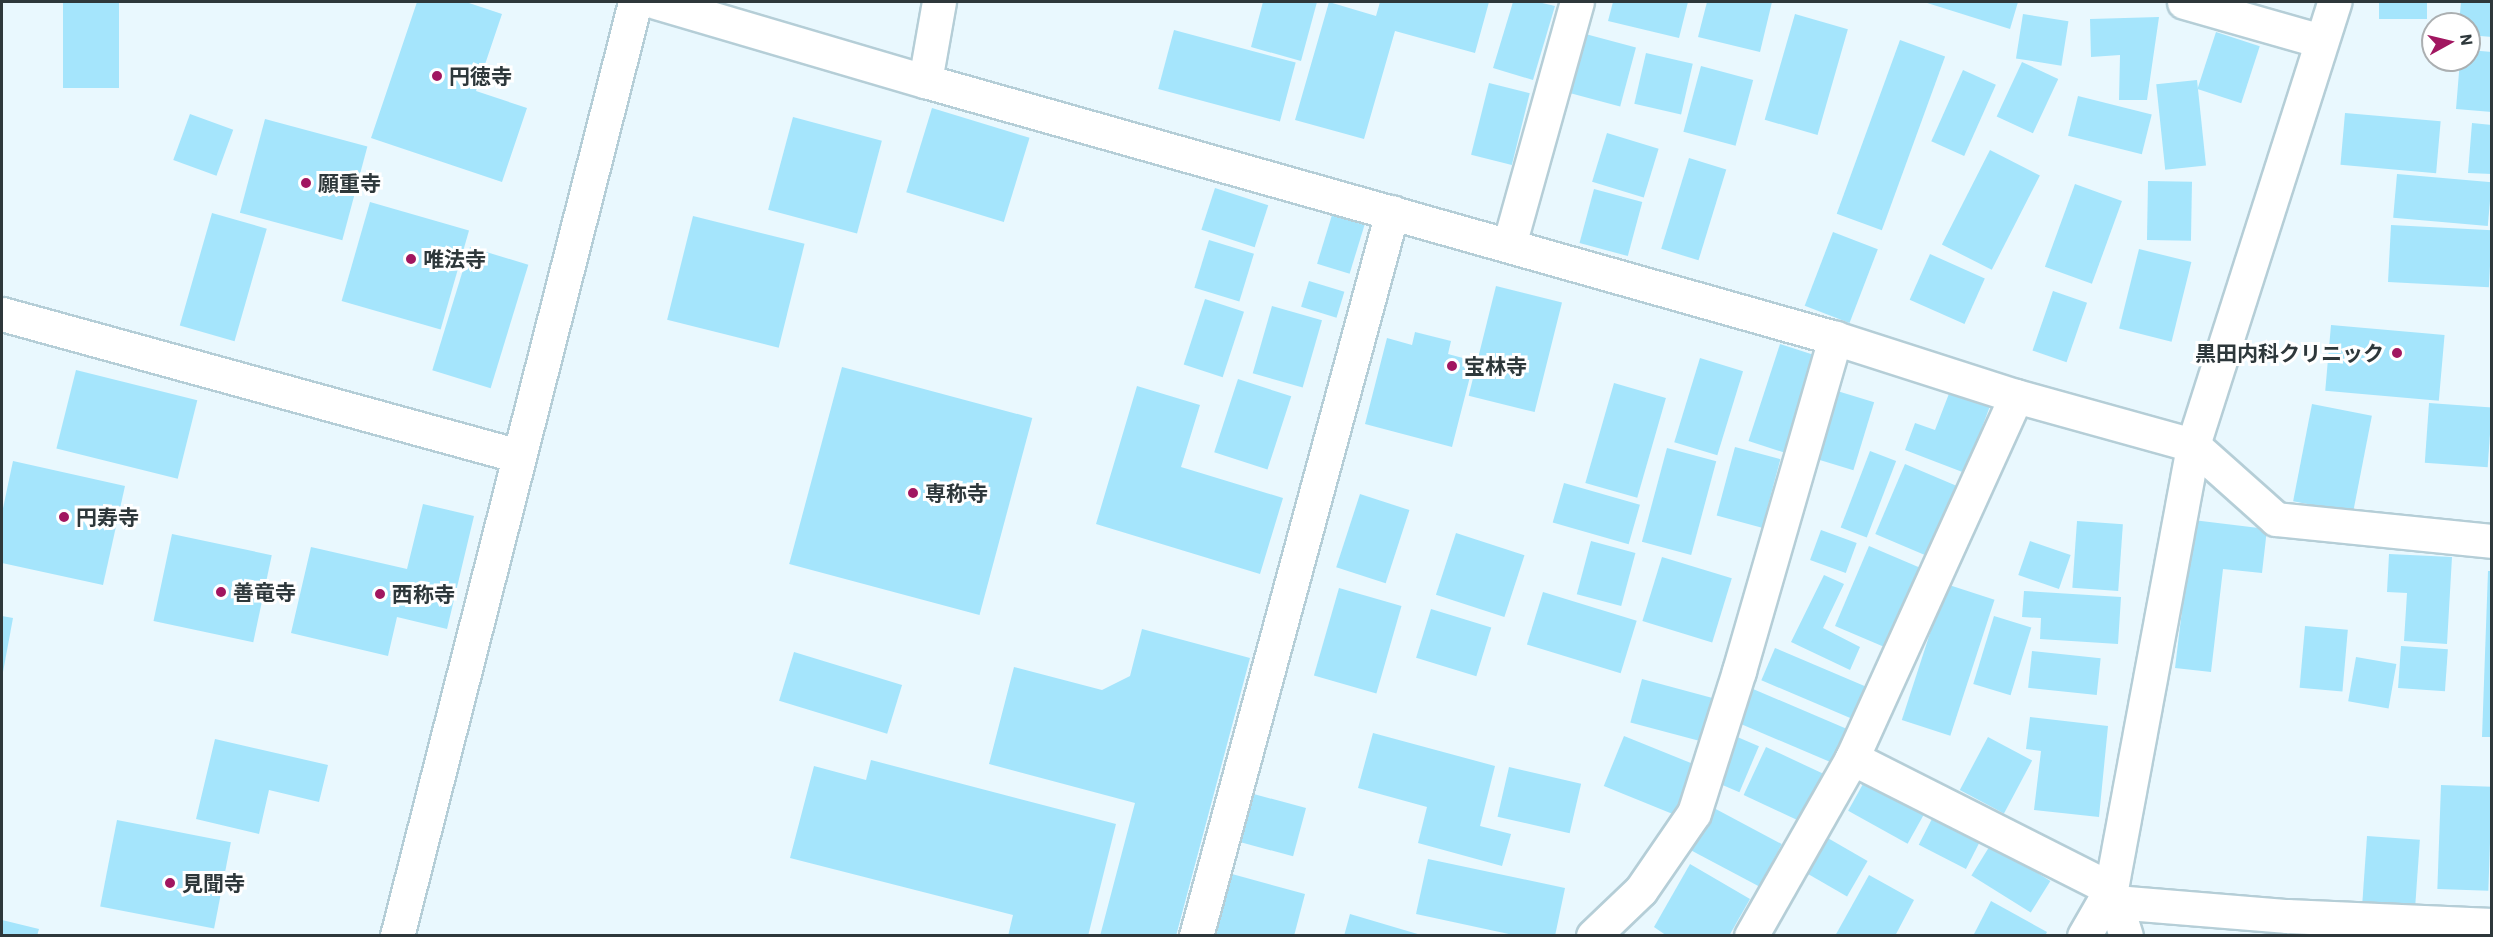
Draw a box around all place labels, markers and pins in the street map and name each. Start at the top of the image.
place label: 円徳寺 [449,63,512,89]
marker: 円徳寺 [430,69,444,83]
place label: 願重寺 [318,170,381,196]
marker: 願重寺 [299,176,313,190]
place label: 唯法寺 [423,246,486,272]
marker: 唯法寺 [404,252,418,266]
place label: 黒田内科クリニック [2195,340,2384,366]
marker: 黒田内科クリニック [2388,344,2406,362]
place label: 宝林寺 [1464,353,1527,379]
marker: 宝林寺 [1445,359,1459,373]
place label: 専称寺 [925,480,988,506]
marker: 専称寺 [906,486,920,500]
place label: 円寿寺 [76,504,139,530]
marker: 円寿寺 [57,510,71,524]
place label: 善竜寺 [233,579,296,605]
place label: 西称寺 [392,581,455,607]
marker: 善竜寺 [214,585,228,599]
marker: 西称寺 [373,587,387,601]
place label: 見聞寺 [182,870,245,896]
marker: 見聞寺 [163,876,177,890]

